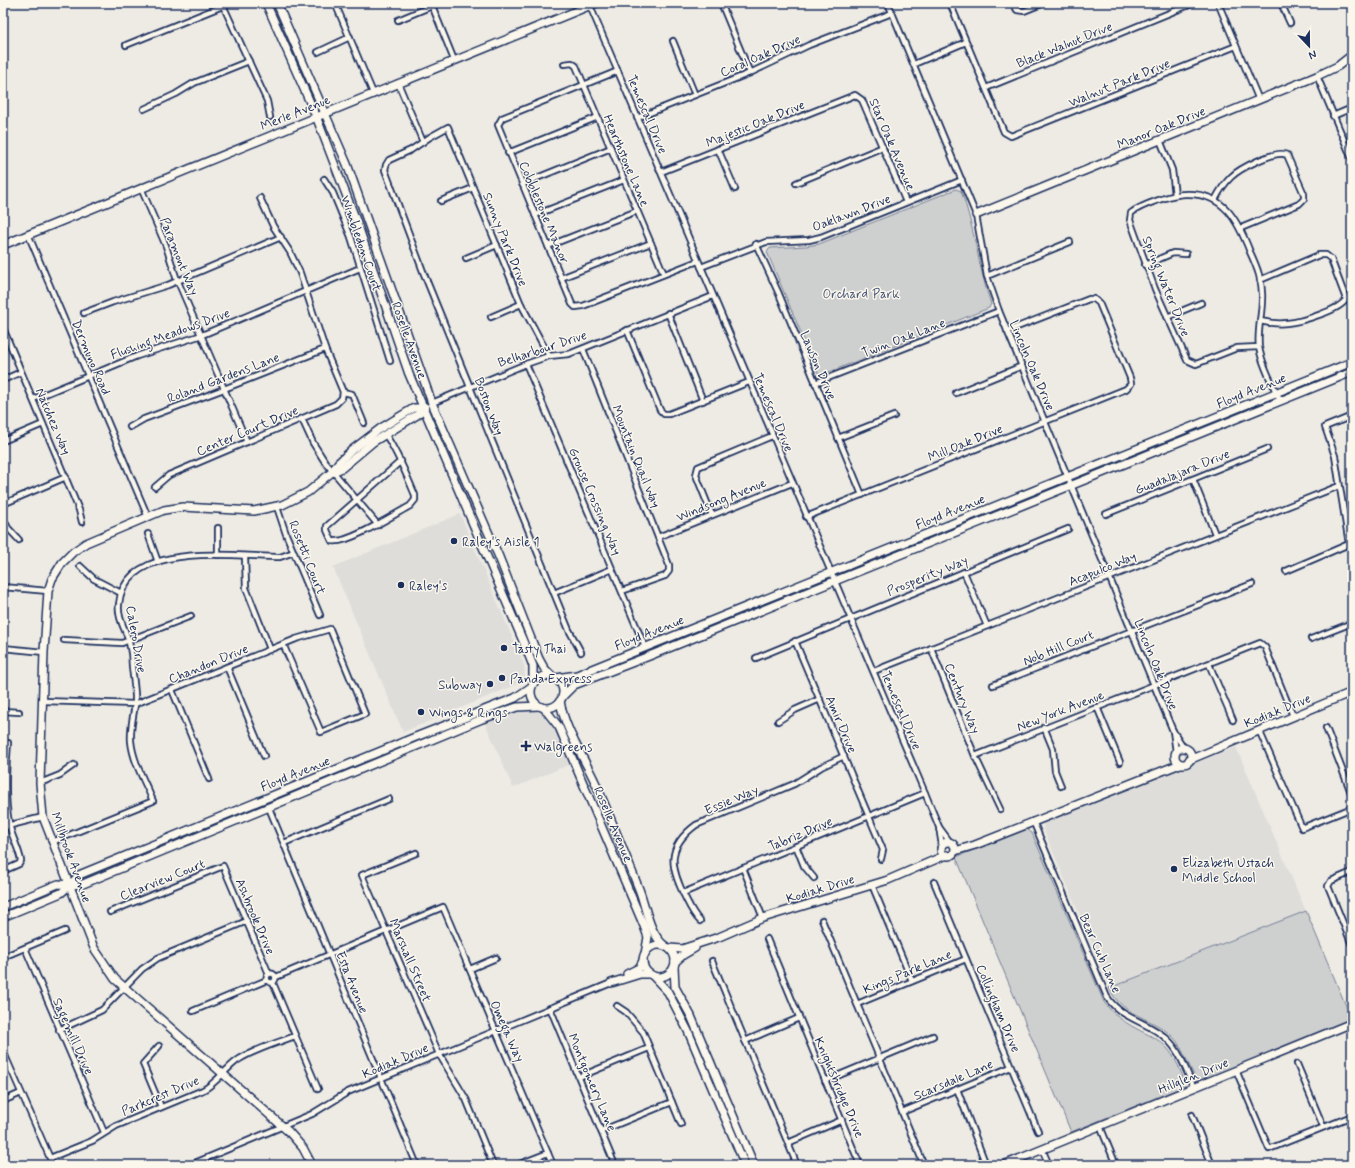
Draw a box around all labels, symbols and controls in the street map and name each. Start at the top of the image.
street label: Black Walnut Drive [1014,18,1115,72]
north arrow [1289,26,1329,66]
street label: Coral Oak Drive [718,31,804,82]
text: N [1306,46,1318,62]
street label: Walnut Park Drive [1066,55,1173,112]
street label: Temescal Drive [622,72,671,157]
street label: Merle Avenue [258,92,333,135]
street label: Star Oak Avenue [864,96,919,193]
street label: Majestic Oak Drive [703,97,808,152]
street label: Manor Oak Drive [1115,103,1208,154]
street label: Hearthstone Lane [599,112,653,209]
street label: Cobblestone Manor [514,159,573,267]
street label: Sunny Park Drive [478,190,531,289]
street label: Oaklawn Drive [810,191,893,236]
street label: Wimbledon Court [336,193,385,294]
street label: Paramont Way [155,215,202,298]
street label: Spring Water Drive [1136,234,1194,340]
park label: Orchard Park [822,286,900,303]
street label: Roselle Avenue [387,300,430,381]
street label: Flushing Meadows Drive [108,305,233,366]
street label: Twin Oak Lane [859,315,948,362]
street label: Dermuno Road [67,317,114,398]
street label: Lincoln Oak Drive [1005,318,1058,414]
street label: Belharbour Drive [496,327,589,372]
street label: Lawson Drive [795,329,840,403]
street label: Roland Gardens Lane [165,349,282,408]
street label: Temescal Drive [748,370,797,455]
street label: Floyd Avenue [1214,370,1289,413]
street label: Boston Way [470,375,507,438]
street label: Natchez Way [31,386,74,458]
street label: Center Court Drive [194,402,301,461]
street label: Mountain Quail Way [607,403,664,510]
street label: Mill Oak Drive [926,421,1006,466]
street label: Grouse Crossing Way [564,445,625,558]
street label: Guadalajara Drive [1133,446,1233,499]
street label: Windsong Avenue [674,475,769,527]
street label: Floyd Avenue [913,491,988,534]
street label: Rosetti Court [284,518,329,597]
place label: Raley's Aisle 1 [462,534,540,551]
marker: Raley's Aisle 1 [449,536,459,546]
street label: Acapulco Way [1066,548,1139,591]
street label: Prosperity Way [884,552,971,600]
place label: Raley's [409,578,448,595]
marker: Raley's [396,580,406,590]
street label: Calero Drive [121,604,150,674]
street label: Floyd Avenue [612,612,687,655]
street label: Lincoln Oak Drive [1130,617,1182,713]
street label: Nob Hill Court [1021,626,1097,670]
street label: Chandon Drive [166,641,251,688]
place label: Tasty Thai [512,641,566,658]
marker: Tasty Thai [499,643,509,653]
street label: Century Way [940,661,983,736]
street label: Temescal Drive [876,668,925,753]
place label: Panda Express [510,671,592,688]
marker: Panda Express [497,673,507,683]
place label: Subway [438,677,482,694]
marker: Subway [485,679,495,689]
street label: New York Avenue [1014,687,1107,736]
street label: Kodiak Drive [1242,690,1314,733]
street label: Amir Drive [821,693,860,756]
place label: Wings & Rings [429,705,508,723]
marker: Wings & Rings [416,707,426,717]
place label: Walgreens [534,739,592,757]
marker: Walgreens [521,741,531,751]
street label: Floyd Avenue [258,753,333,796]
street label: Essie Way [702,781,761,819]
street label: Roselle Avenue [589,784,636,865]
street label: Millbrook Avenue [46,810,95,905]
street label: Tabriz Drive [766,813,836,856]
place label: Elizabeth Ustach Middle School [1182,855,1274,887]
street label: Clearview Court [118,856,208,905]
marker: Elizabeth Ustach Middle School [1169,864,1179,874]
street label: Kodiak Drive [784,871,857,908]
street label: Ashbrook Drive [231,876,278,957]
street label: Bear Cub Lane [1075,911,1125,996]
street label: Marshall Street [384,916,435,1005]
street label: Kings Park Lane [861,946,955,1000]
street label: Esta Avenue [331,949,372,1016]
street label: Collingham Drive [970,962,1024,1056]
street label: Sagemill Drive [46,995,97,1079]
street label: Omega Way [484,998,528,1066]
street label: Montgomery Lane [563,1031,620,1134]
street label: Knightsbridge Drive [809,1035,868,1141]
street label: Kodiak Drive [360,1040,432,1083]
street label: Hillglen Drive [1156,1054,1232,1098]
street label: Scarsdale Lane [911,1056,996,1105]
street label: Parkcrest Drive [119,1072,202,1120]

